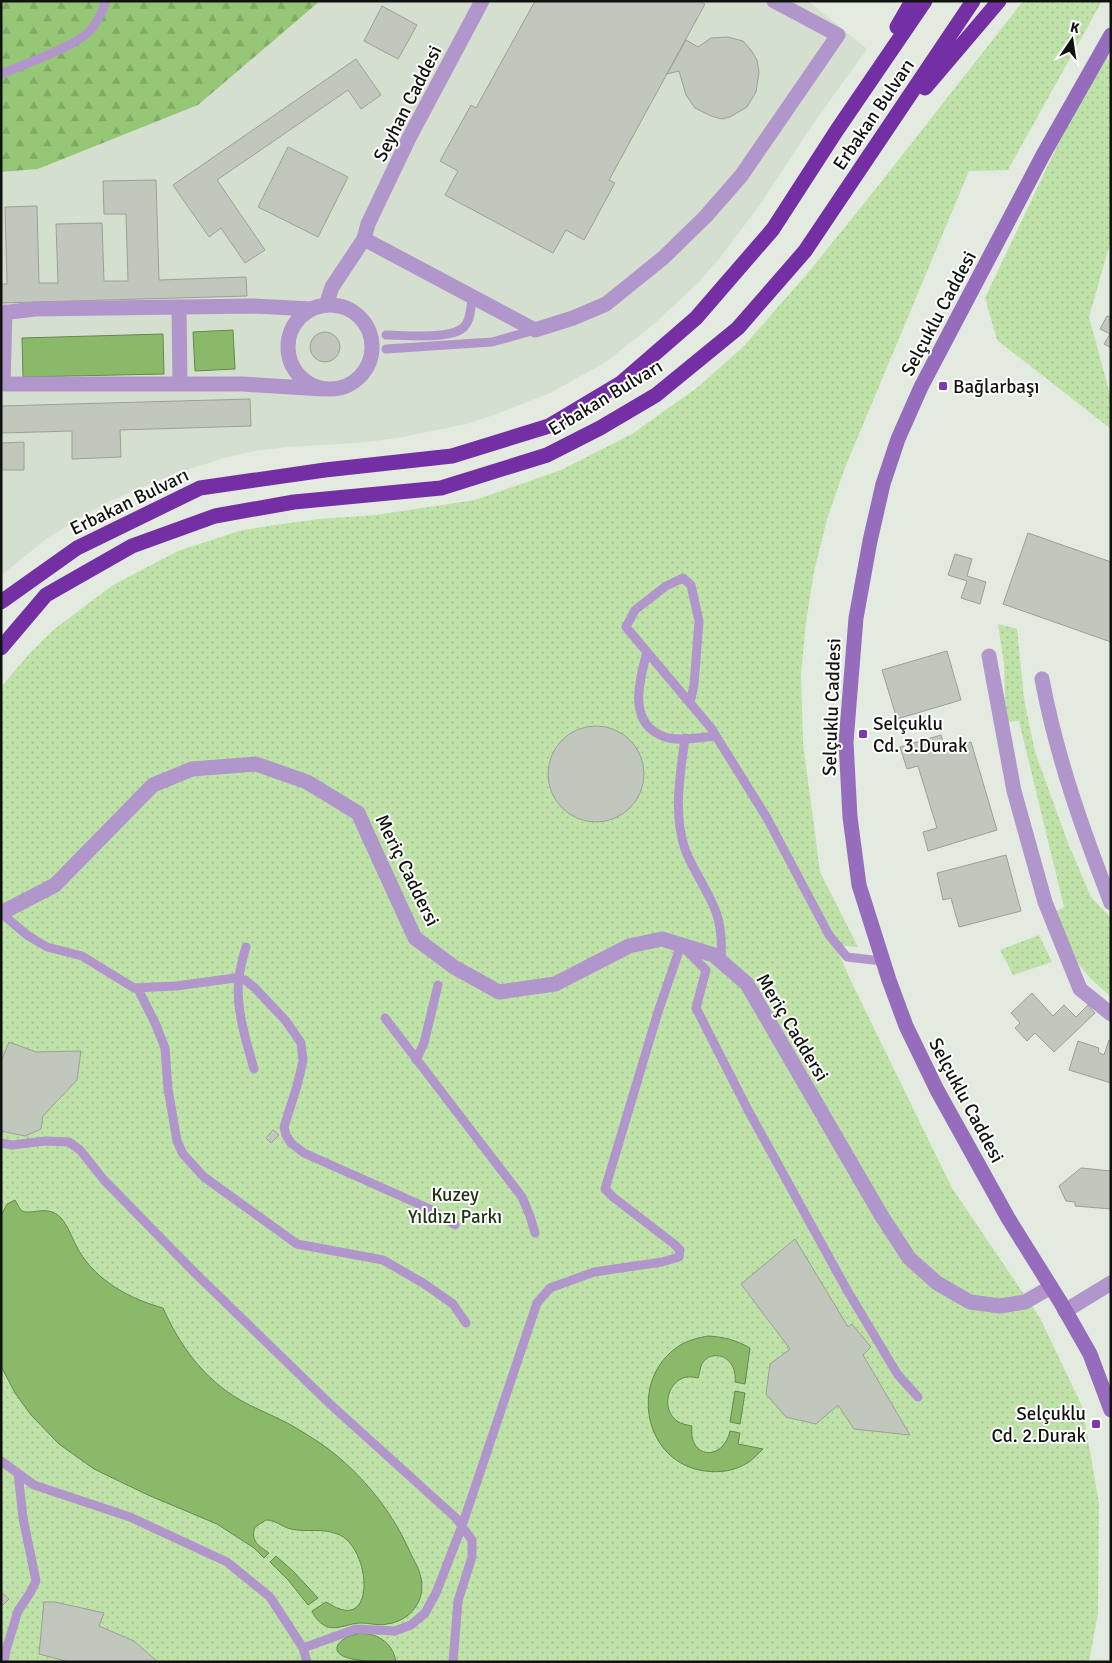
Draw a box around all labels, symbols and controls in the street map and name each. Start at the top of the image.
north arrow [1047,15,1097,65]
text: K [1069,19,1081,37]
street label: Seyhan Caddesi [368,41,447,166]
street label: Erbakan Bulvarı [828,54,920,175]
street label: Selçuklu Caddesi [896,247,982,380]
street label: Erbakan Bulvarı [544,354,667,441]
place label: Bağlarbaşı [953,375,1039,399]
marker: Bağlarbaşı [937,380,949,392]
street label: Erbakan Bulvarı [66,463,193,541]
street label: Selçuklu Caddesi [818,638,846,776]
place label: Selçuklu Cd. 3.Durak [873,712,968,758]
marker: Selçuklu Cd. 3.Durak [857,728,869,740]
street label: Meriç Caddersi [370,811,445,930]
street label: Meriç Caddersi [751,969,834,1086]
street label: Selçuklu Caddesi [923,1034,1009,1167]
park label: Kuzey Yıldızı Parkı [408,1183,502,1229]
place label: Selçuklu Cd. 2.Durak [991,1402,1086,1448]
marker: Selçuklu Cd. 2.Durak [1090,1418,1102,1430]

